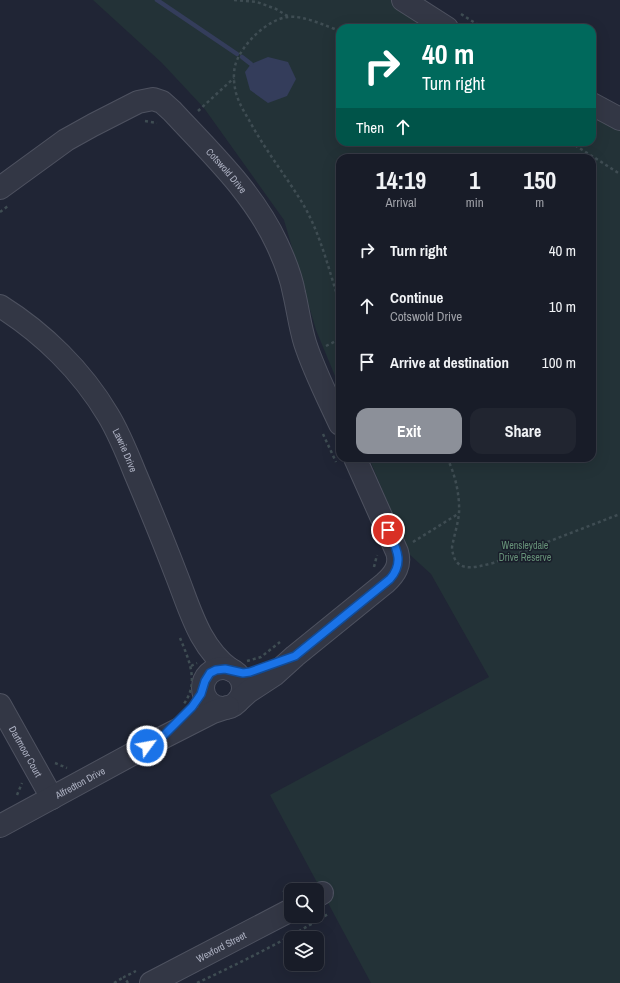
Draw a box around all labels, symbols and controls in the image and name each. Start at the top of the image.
text: 40 m [422,35,474,73]
icon: right [356,40,408,92]
text: Turn right [422,71,485,96]
icon: ahead [392,116,414,138]
text: Then [356,117,384,138]
street label: Cotswold Drive [203,145,250,196]
text: 14:19 [376,164,426,196]
text: 1 [469,164,480,196]
text: 150 [523,164,556,196]
text: Arrival [386,194,416,211]
text: min [466,194,484,211]
text: m [535,194,544,211]
icon: right [356,239,378,261]
text: Turn right [390,240,447,261]
text: 40 m [549,240,576,261]
text: Continue [390,287,443,308]
icon: ahead [356,295,378,317]
text: 10 m [549,296,576,317]
text: Cotswold Drive [390,308,462,325]
icon: arrive [356,351,378,373]
text: Arrive at destination [390,352,509,373]
text: 100 m [542,352,576,373]
button: Exit [356,408,462,454]
button: Share [470,408,576,454]
street label: Lawrie Drive [110,426,140,474]
pin [371,513,405,547]
icon: arrive [377,519,399,541]
park label: Wensleydale Drive Reserve [499,539,552,564]
street label: Dartmoor Court [6,724,45,780]
position arrow [126,725,168,767]
street label: Alfredton Drive [52,764,108,802]
map controls [284,883,324,971]
button: search [284,883,324,923]
street label: Wexford Street [194,928,249,965]
button: layers [284,931,324,971]

